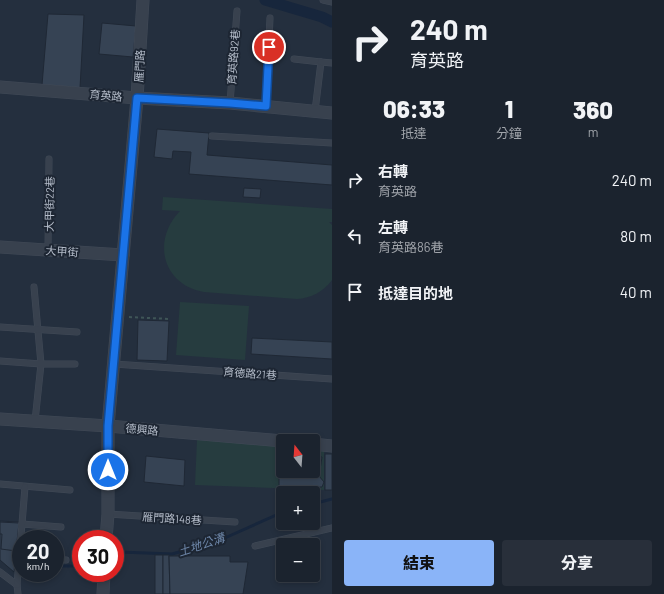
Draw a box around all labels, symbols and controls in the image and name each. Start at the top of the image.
text: 240 m [410,12,488,46]
icon: right [344,16,396,68]
street label: 育英路92巷 [225,29,241,85]
pin [252,30,286,64]
icon: arrive [258,36,280,58]
street label: 雁門路 [132,49,146,83]
text: 育英路 [410,49,464,71]
street label: 育英路 [89,87,123,103]
text: 06:33 [383,94,445,123]
text: 1 [505,94,513,123]
text: 360 [573,95,613,124]
text: m [588,124,598,140]
text: 抵達 [401,125,427,141]
text: 分鐘 [496,125,522,141]
text: 右轉 [378,162,408,180]
icon: right [344,169,366,191]
text: 240 m [612,171,652,189]
street label: 大甲街22巷 [42,176,56,232]
text: 育英路 [378,183,417,199]
text: 左轉 [378,218,408,236]
icon: left [344,225,366,247]
text: 80 m [620,227,652,245]
text: 育英路86巷 [378,239,443,255]
street label: 大甲街 [45,243,79,259]
icon: arrive [344,281,366,303]
text: 40 m [620,283,652,301]
text: 抵達目的地 [378,284,453,302]
street label: 育德路21巷 [223,365,277,381]
street label: 德興路 [125,421,159,437]
north arrow [276,434,320,478]
map controls [276,434,320,582]
position arrow [87,449,129,491]
button: + [276,486,320,530]
street label: 雁門路148巷 [142,509,202,527]
water label: 土地公溝 [176,529,228,558]
speed limit sign: 30 [72,530,124,582]
button: − [276,538,320,582]
text: 20 [27,539,49,563]
button: 結束 [344,540,494,586]
button: 分享 [502,540,652,586]
text: km/h [27,560,49,572]

